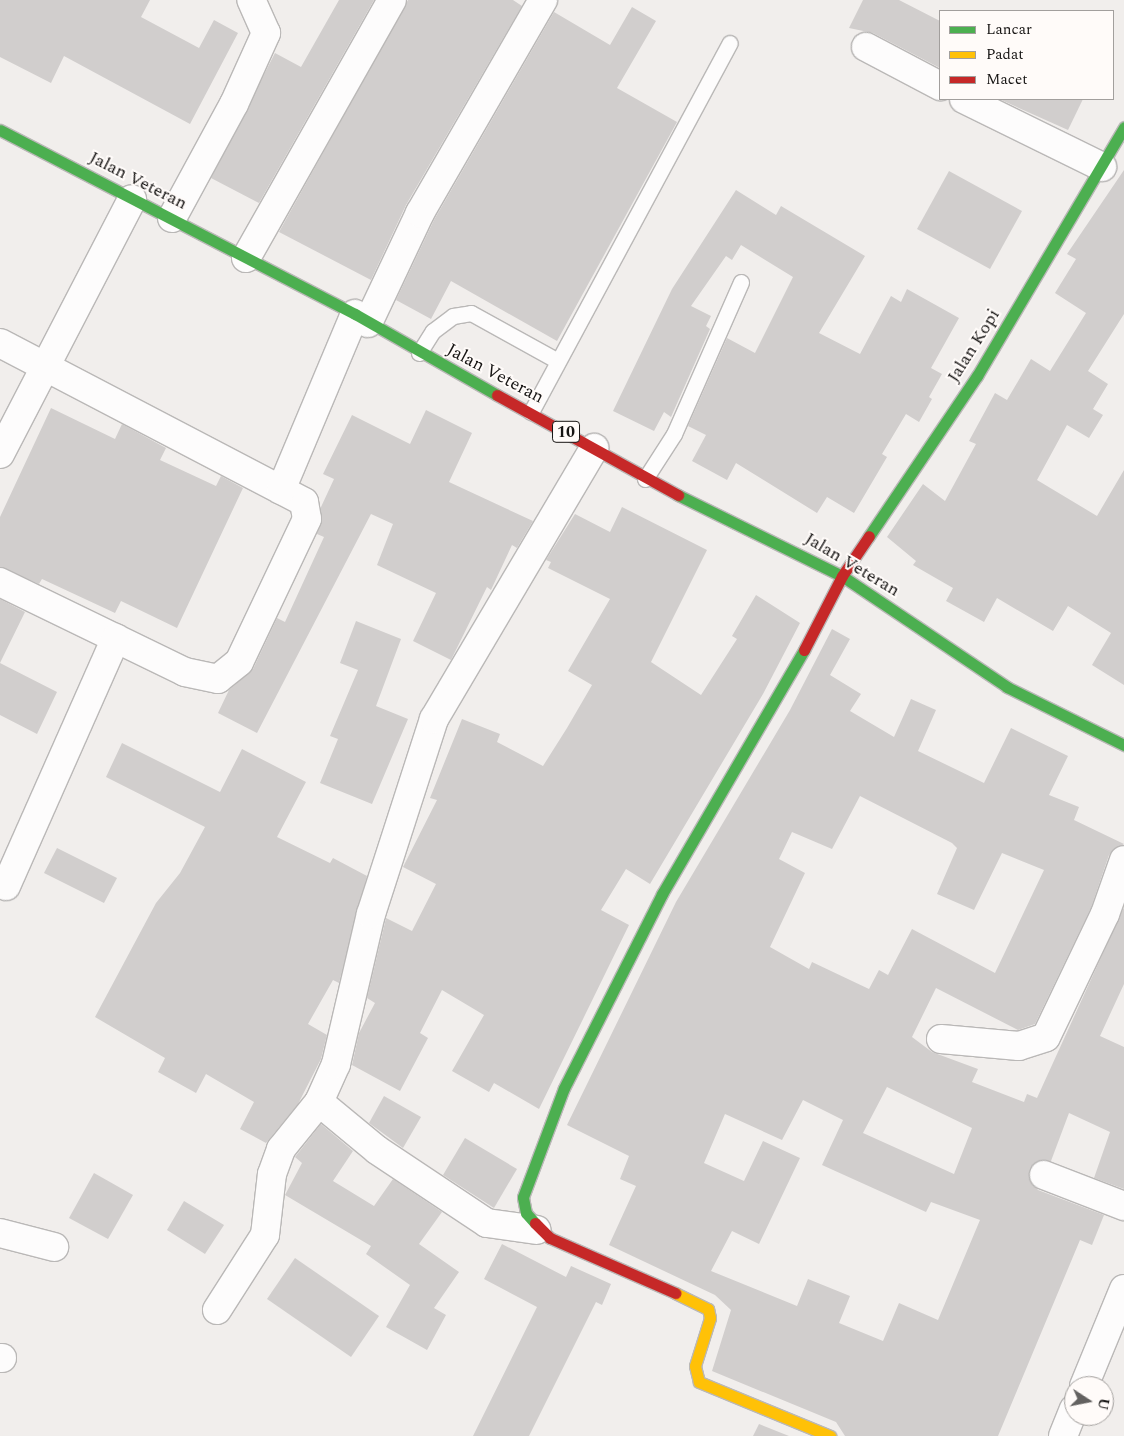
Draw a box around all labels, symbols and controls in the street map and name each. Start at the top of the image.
legend [939,10,1114,100]
text: Lancar [986,18,1032,41]
text: Padat [986,43,1024,66]
text: Macet [986,68,1027,91]
street label: Jalan Veteran [85,147,191,215]
street label: Jalan Kopi [943,305,1005,387]
street label: Jalan Veteran [443,339,547,409]
road number: 10 [551,418,581,446]
street label: Jalan Veteran [801,528,903,602]
north arrow [1064,1376,1114,1426]
text: U [1092,1396,1115,1412]

